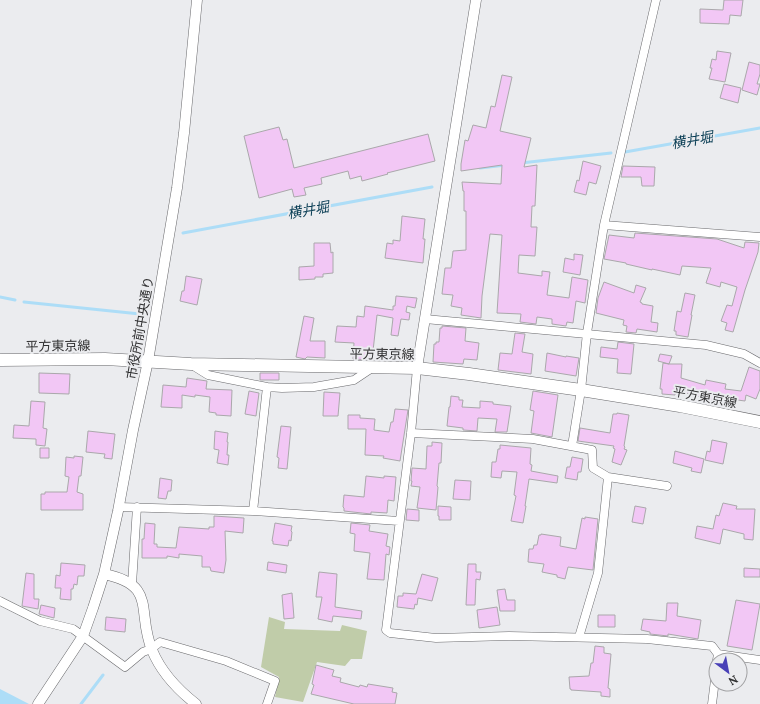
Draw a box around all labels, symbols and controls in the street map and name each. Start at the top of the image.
water label: 横井堀 [670,127,716,153]
water label: 横井堀 [286,197,332,223]
street label: 市役所前中央通り [123,275,157,381]
street label: 平方東京線 [25,337,91,355]
street label: 平方東京線 [349,345,415,363]
street label: 平方東京線 [671,382,739,412]
north arrow [708,652,748,692]
text: N [726,672,741,689]

